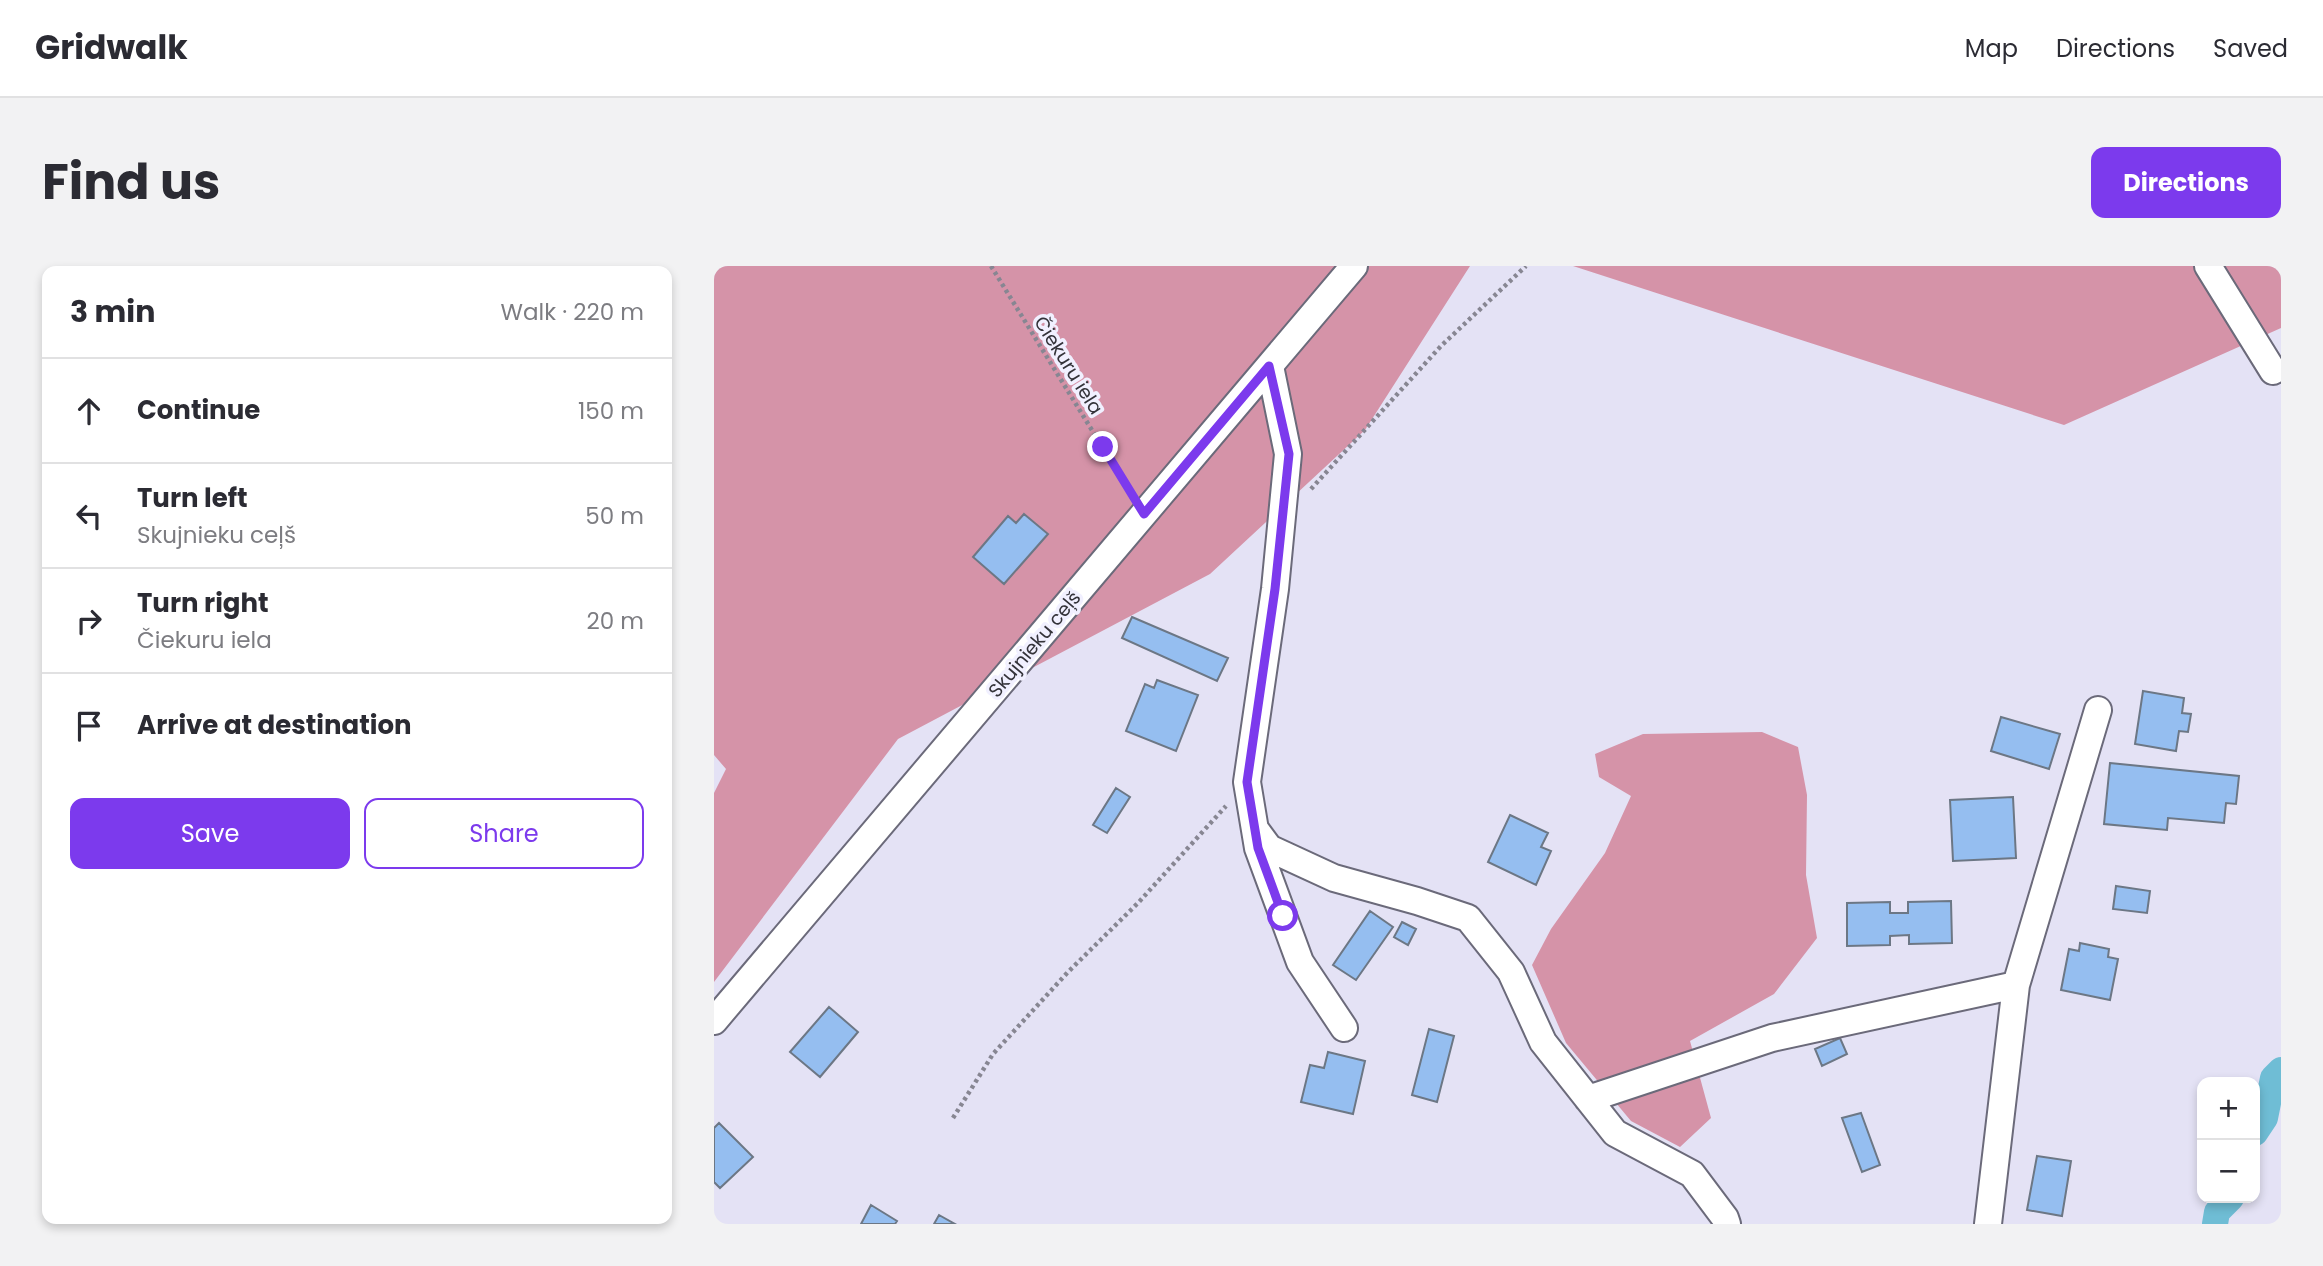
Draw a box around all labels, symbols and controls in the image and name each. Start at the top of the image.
text: Gridwalk [35,24,188,71]
text: Map [1965,32,2018,65]
text: Directions [2056,32,2175,65]
text: Saved [2213,32,2288,65]
button: Directions [2091,147,2281,218]
text: Find us [42,148,220,216]
text: 3 min [70,290,155,333]
text: Walk · 220 m [501,296,644,328]
street label: Čiekuru iela [1028,311,1110,420]
icon: ahead [70,392,108,430]
text: Continue [137,392,260,428]
text: 150 m [578,395,644,427]
route end [1087,431,1118,462]
text: Turn left [137,480,248,516]
icon: left [70,497,108,535]
text: 50 m [585,500,644,532]
text: Skujnieku ceļš [137,519,296,551]
text: Turn right [137,585,269,621]
street label: Skujnieku ceļš [982,585,1087,703]
icon: right [70,602,108,640]
text: 20 m [586,605,644,637]
text: Čiekuru iela [137,624,272,656]
icon: arrive [70,707,108,745]
text: Arrive at destination [137,707,412,743]
button: Save [70,798,350,869]
button: Share [364,798,644,869]
route start [1267,900,1298,931]
map controls [2197,1077,2260,1203]
button: + [2197,1077,2260,1140]
button: − [2197,1140,2260,1203]

